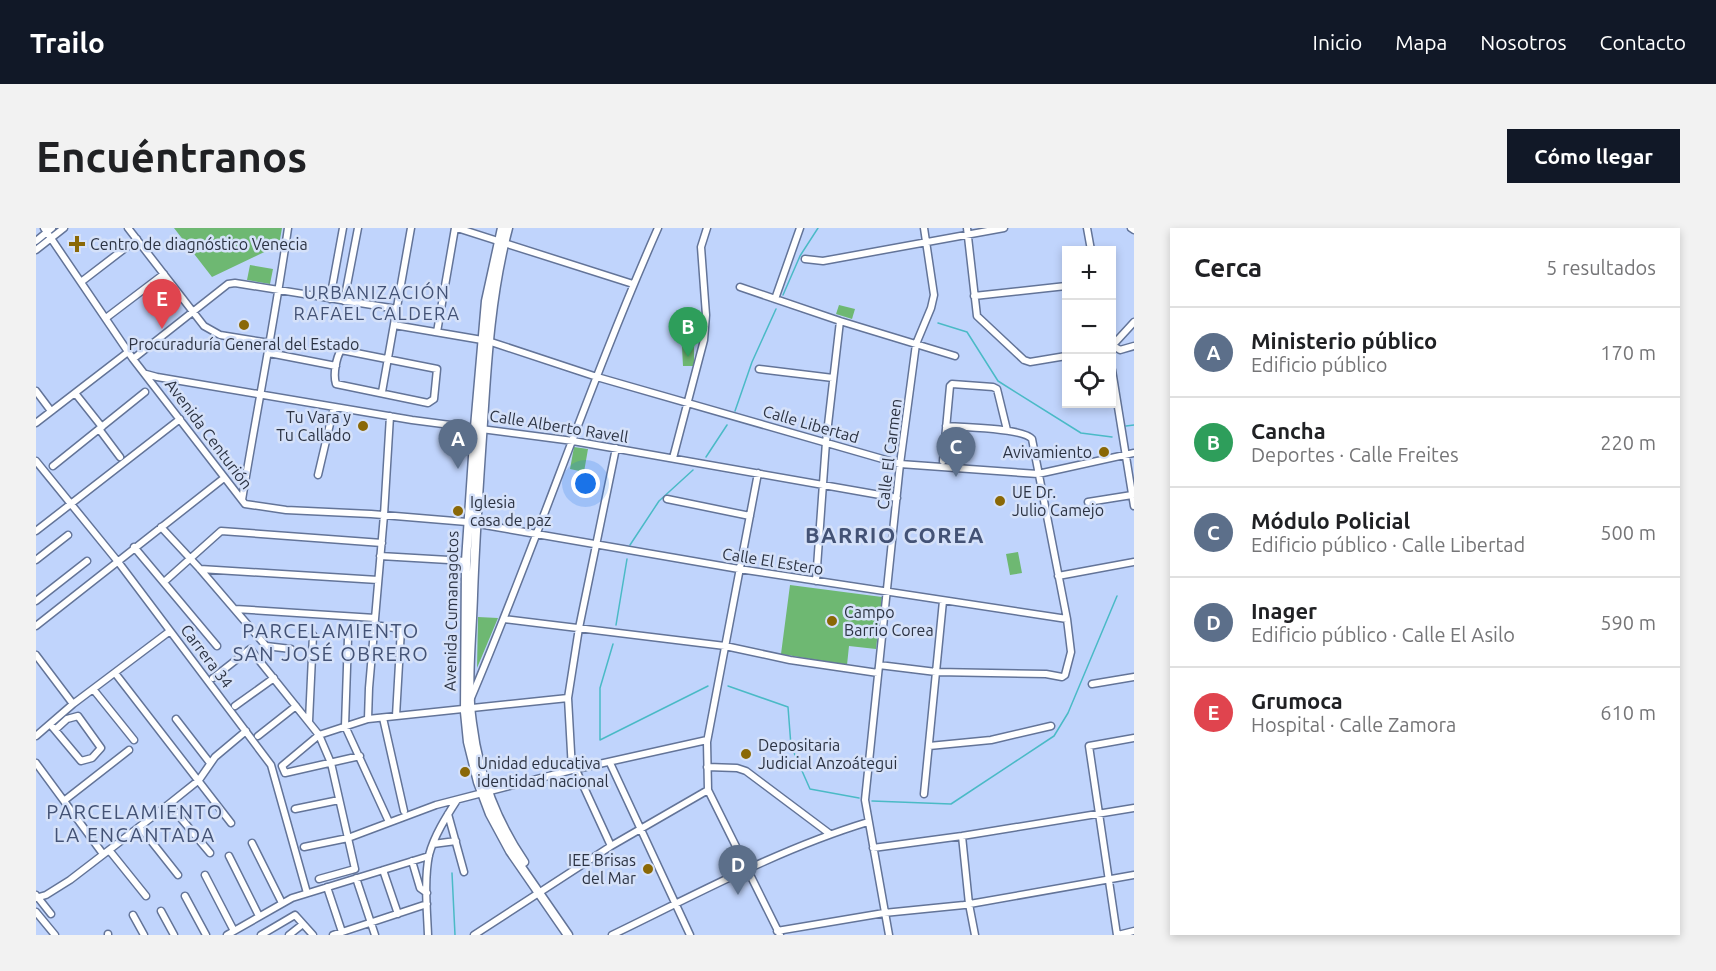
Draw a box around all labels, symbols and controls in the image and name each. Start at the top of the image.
text: Trailo [30,27,105,58]
text: Inicio [1313,30,1362,54]
text: Mapa [1395,30,1447,54]
text: Nosotros [1480,30,1567,54]
text: Contacto [1600,30,1686,54]
button: Cómo llegar [1507,129,1680,183]
text: Encuéntranos [36,133,307,180]
marker: Centro de diagnóstico Venecia [68,235,86,253]
place label: Centro de diagnóstico Venecia [90,235,308,253]
map controls [1062,246,1116,408]
button: + [1062,246,1116,300]
text: Cerca [1194,253,1262,282]
text: 5 resultados [1546,256,1656,279]
pin: E [142,279,182,329]
district label: URBANIZACIÓN RAFAEL CALDERA [294,281,460,323]
button: − [1062,300,1116,354]
pin: B [668,308,708,357]
marker: Procuraduría General del Estado [237,318,251,332]
text: Ministerio público [1251,328,1437,353]
place label: Procuraduría General del Estado [129,335,359,353]
text: A [1206,341,1221,364]
text: 170 m [1600,341,1656,364]
text: Edificio público [1251,353,1387,376]
button: locate [1062,354,1116,408]
street label: Avenida Centurión [162,376,256,492]
street label: Calle El Carmen [873,397,905,511]
street label: Calle Libertad [761,402,861,446]
street label: Calle Alberto Ravell [488,406,630,446]
place label: Tu Vara y Tu Callado [276,408,351,444]
text: Cancha [1251,418,1326,443]
marker: Tu Vara y Tu Callado [356,419,370,433]
pin: A [438,420,478,469]
pin: C [936,428,976,477]
text: B [1207,431,1220,454]
text: 220 m [1600,431,1656,454]
place label: Avivamiento [1003,443,1092,461]
text: Deportes · Calle Freites [1251,443,1459,466]
marker: Avivamiento [1097,445,1111,459]
your location [571,469,600,498]
place label: UE Dr. Julio Camejo [1012,483,1104,519]
place label: Iglesia casa de paz [470,493,551,529]
marker: UE Dr. Julio Camejo [993,494,1007,508]
marker: Iglesia casa de paz [451,504,465,518]
text: Módulo Policial [1251,508,1410,533]
text: C [1207,521,1220,544]
text: 500 m [1600,521,1656,544]
district label: BARRIO COREA [805,522,985,547]
street label: Avenida Cumanagotos [441,531,461,691]
text: Edificio público · Calle Libertad [1251,533,1525,556]
street label: Calle El Estero [721,544,825,578]
text: Inager [1251,598,1317,623]
place label: Campo Barrio Corea [844,603,934,639]
text: D [1206,611,1221,634]
text: 590 m [1600,611,1656,634]
marker: Campo Barrio Corea [825,614,839,628]
district label: PARCELAMIENTO SAN JOSÉ OBRERO [233,619,429,665]
street label: Carrera 34 [177,621,237,691]
text: Edificio público · Calle El Asilo [1251,623,1515,646]
text: Grumoca [1251,688,1343,713]
text: E [1208,701,1219,724]
text: 610 m [1600,701,1656,724]
text: Hospital · Calle Zamora [1251,713,1456,736]
place label: Depositaria Judicial Anzoátegui [758,736,897,772]
marker: Depositaria Judicial Anzoátegui [739,747,753,761]
place label: Unidad educativa identidad nacional [477,754,609,790]
marker: Unidad educativa identidad nacional [458,765,472,779]
district label: PARCELAMIENTO LA ENCANTADA [46,800,224,846]
pin: D [718,846,758,895]
place label: IEE Brisas del Mar [568,851,636,887]
marker: IEE Brisas del Mar [641,862,655,876]

